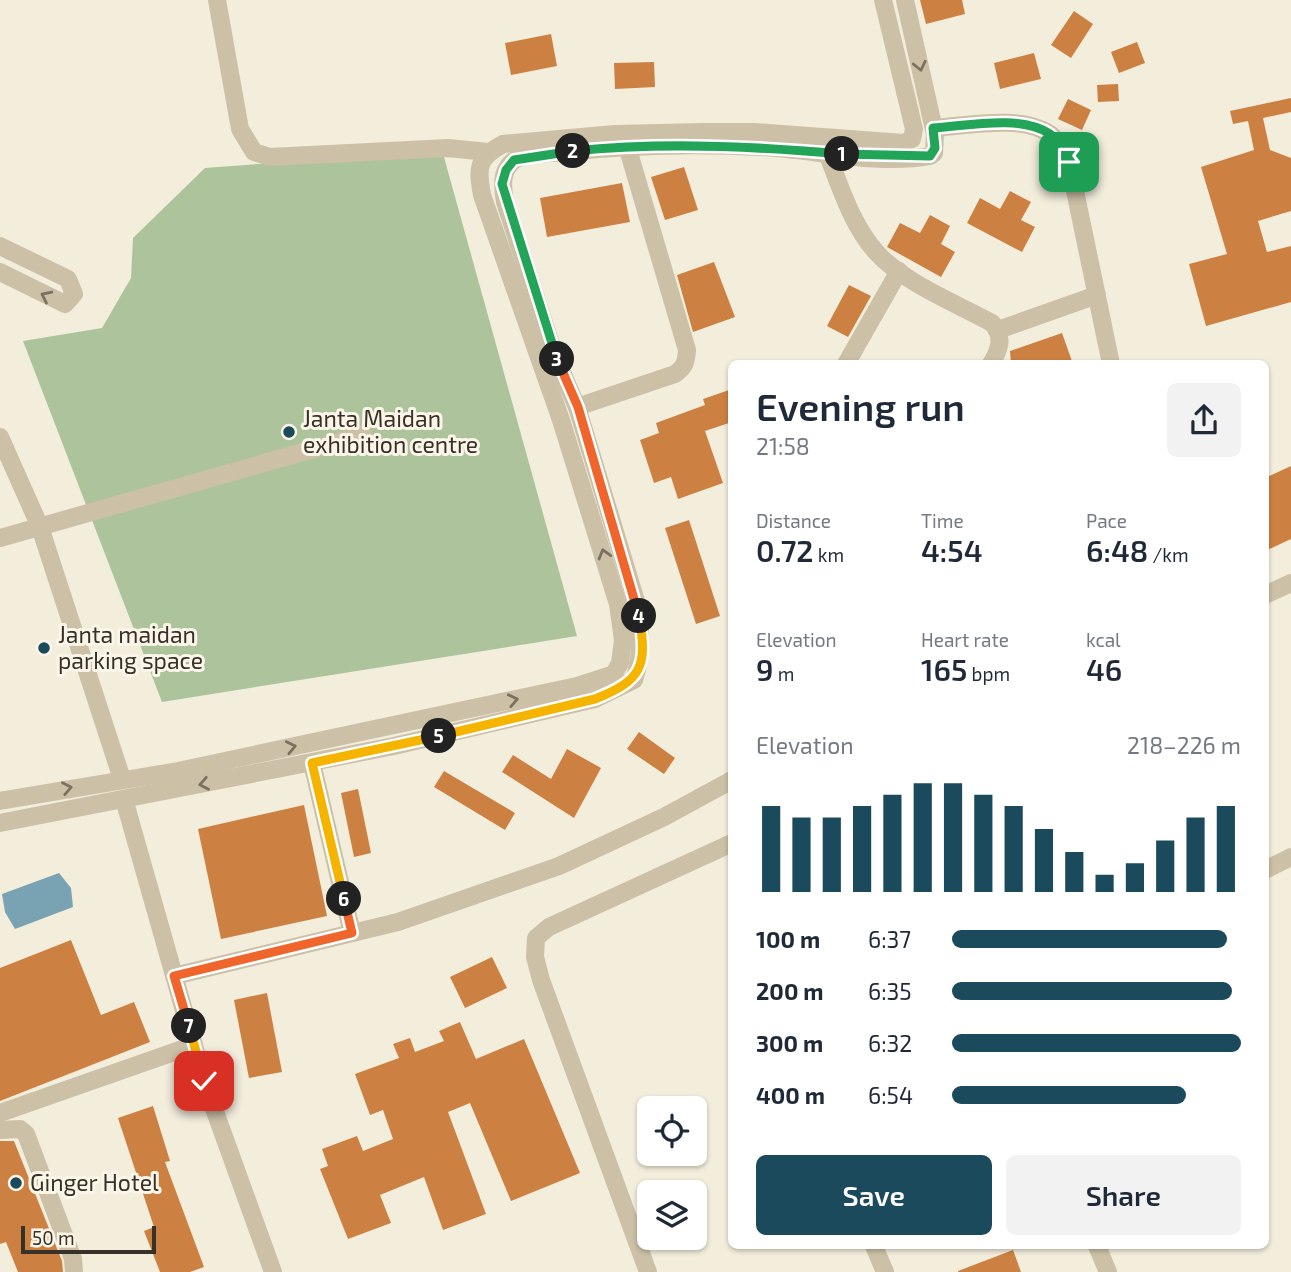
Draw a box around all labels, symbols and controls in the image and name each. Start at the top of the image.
one-way arrow [912,60,927,72]
pin [1039,132,1099,192]
pin: 2 [556,134,590,168]
pin: 1 [824,136,860,172]
text: 2 [567,139,578,162]
text: 1 [837,142,846,165]
icon: arrive [1050,143,1088,181]
one-way arrow [41,290,53,304]
pin: 3 [540,342,574,376]
text: 3 [551,347,562,370]
text: Evening run [756,383,965,429]
button: share [1167,383,1241,457]
place label: Janta Maidan exhibition centre [303,404,478,458]
marker: Janta Maidan exhibition centre [281,424,297,440]
text: 21:58 [756,432,810,460]
text: Distance [756,509,831,532]
text: Time [921,509,964,532]
text: Pace [1086,509,1127,532]
text: 0.72 [756,532,814,568]
text: 4:54 [921,532,982,568]
text: 6:48 [1086,532,1148,568]
text: km [814,543,844,566]
text: /km [1148,543,1189,566]
one-way arrow [598,549,613,561]
pin: 4 [622,598,656,634]
text: 4 [632,604,645,627]
place label: Janta maidan parking space [58,620,203,674]
text: Elevation [756,628,837,651]
text: Heart rate [921,628,1009,651]
text: kcal [1086,628,1121,651]
marker: Janta maidan parking space [36,640,52,656]
text: 9 [756,651,773,687]
text: 165 [921,651,967,687]
text: 46 [1086,651,1122,687]
text: m [773,662,794,685]
text: bpm [967,662,1010,685]
one-way arrow [507,693,519,708]
pin: 5 [422,718,457,754]
text: 5 [433,724,444,747]
text: Elevation [756,731,854,759]
text: 218–226 m [1127,731,1241,759]
one-way arrow [285,741,297,756]
one-way arrow [198,776,210,791]
one-way arrow [61,782,73,797]
pin: 6 [326,881,362,916]
text: 6 [338,887,349,910]
text: 100 m [756,925,820,953]
text: 6:37 [868,925,911,953]
text: 200 m [756,977,824,1005]
text: 6:35 [868,977,912,1005]
pin: 7 [172,1009,206,1044]
text: 7 [183,1014,194,1037]
text: 300 m [756,1029,823,1057]
text: 6:32 [868,1029,912,1057]
pin [174,1051,234,1111]
icon: check [185,1062,223,1100]
text: 400 m [756,1081,825,1109]
text: 6:54 [868,1081,913,1109]
map controls [637,1096,707,1250]
button: locate [637,1096,707,1166]
button: Save [756,1155,992,1235]
button: Share [1006,1155,1241,1235]
place label: Ginger Hotel [30,1168,159,1196]
marker: Ginger Hotel [8,1175,24,1191]
button: layers [637,1180,707,1250]
scale bar [21,1223,156,1255]
text: 50 m [32,1226,75,1249]

